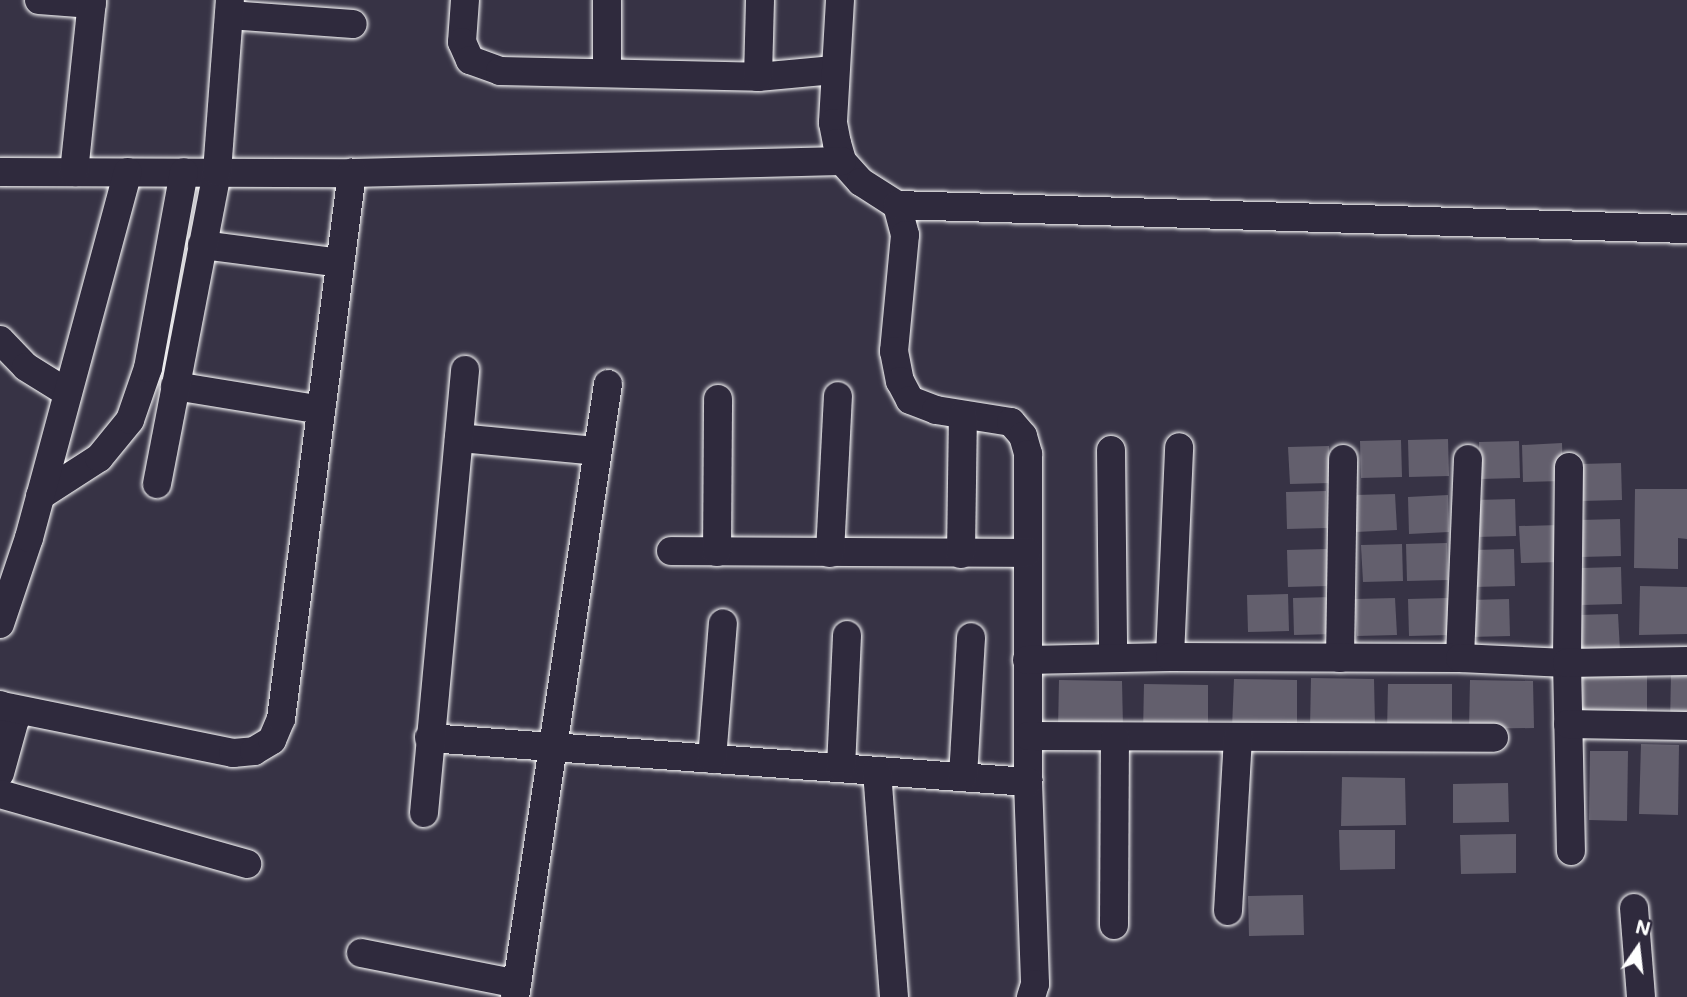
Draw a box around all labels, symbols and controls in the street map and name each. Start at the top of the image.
north arrow [1603,913,1673,983]
text: N [1633,913,1653,941]

